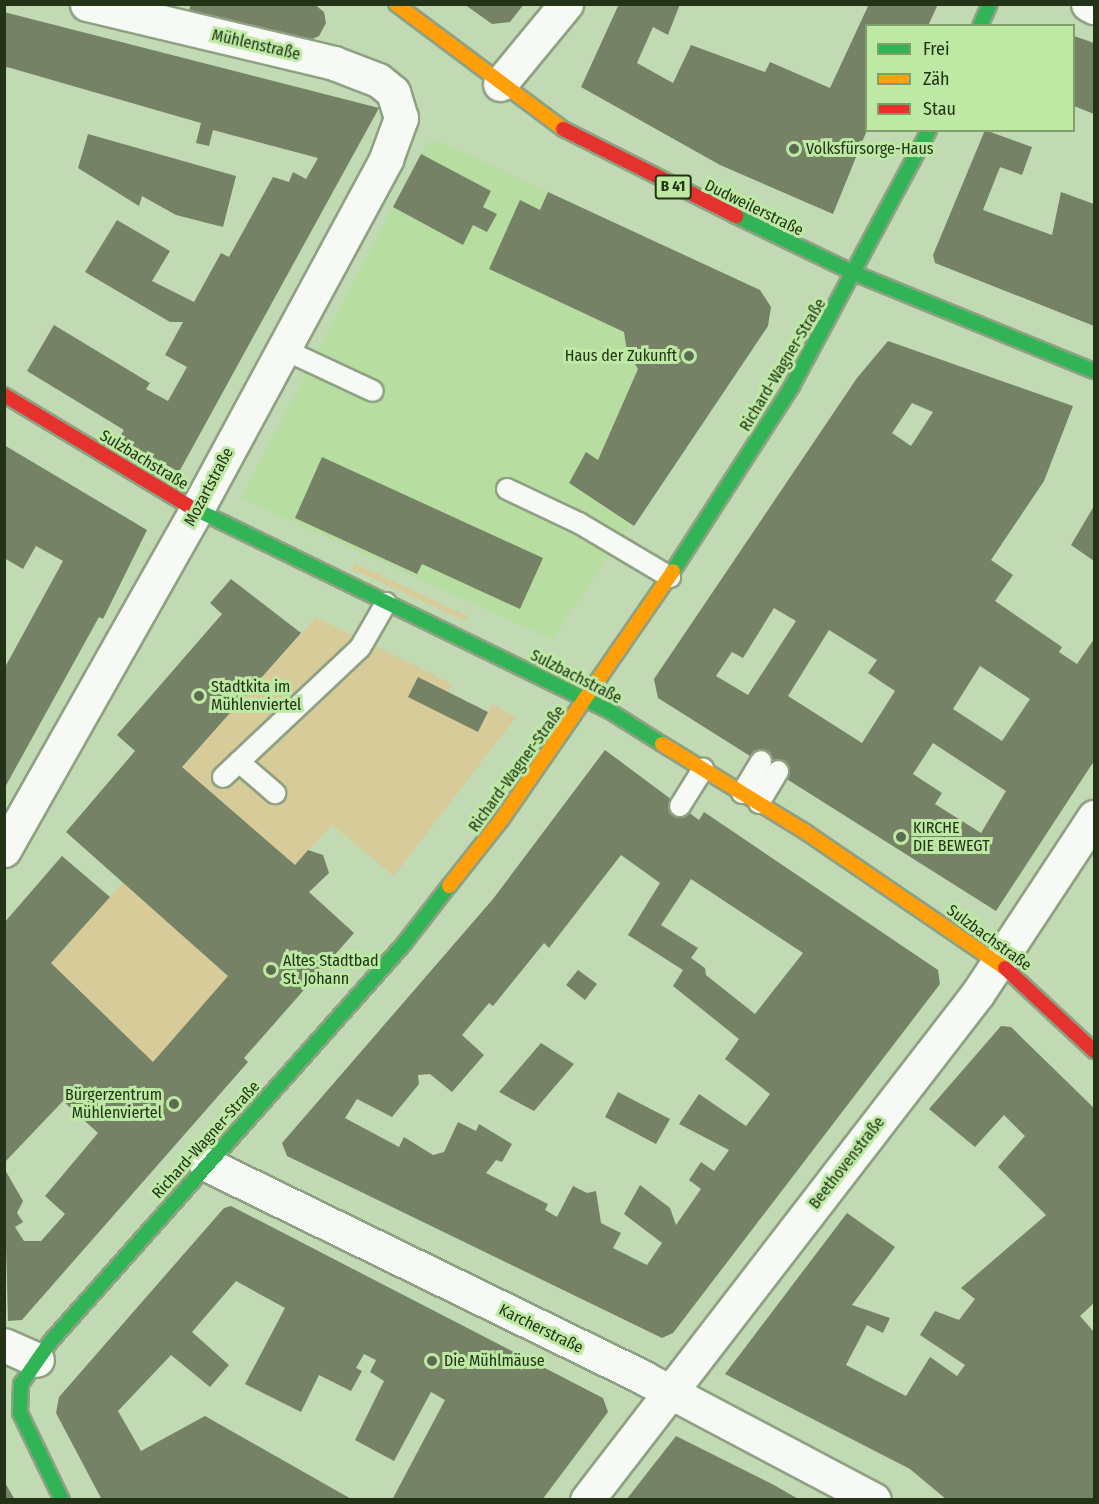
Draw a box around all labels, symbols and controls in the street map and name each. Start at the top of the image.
legend [865,24,1075,132]
street label: Mühlenstraße [210,26,302,64]
text: Frei [923,38,949,60]
text: Zäh [923,68,950,90]
text: Stau [923,98,956,120]
place label: Volksfürsorge-Haus [806,139,934,159]
marker: Volksfürsorge-Haus [787,142,801,156]
road number: B 41 [654,175,692,199]
street label: Dudweilerstraße [701,176,807,240]
street label: Richard-Wagner-Straße [736,295,830,435]
place label: Haus der Zukunft [565,346,677,366]
marker: Haus der Zukunft [682,349,696,363]
street label: Sulzbachstraße [96,426,192,494]
street label: Mozartstraße [180,445,238,529]
street label: Sulzbachstraße [527,646,625,708]
place label: Stadtkita im Mühlenviertel [211,677,301,715]
marker: Stadtkita im Mühlenviertel [192,689,206,703]
street label: Richard-Wagner-Straße [465,702,569,836]
place label: KIRCHE DIE BEWEGT [913,818,990,856]
marker: KIRCHE DIE BEWEGT [894,830,908,844]
street label: Sulzbachstraße [943,901,1035,975]
place label: Altes Stadtbad St. Johann [283,951,379,989]
marker: Altes Stadtbad St. Johann [264,963,278,977]
street label: Richard-Wagner-Straße [148,1077,264,1203]
place label: Bürgerzentrum Mühlenviertel [65,1085,162,1123]
marker: Bürgerzentrum Mühlenviertel [167,1097,181,1111]
street label: Beethovenstraße [805,1113,889,1213]
street label: Karcherstraße [496,1300,586,1358]
place label: Die Mühlmäuse [444,1351,545,1371]
marker: Die Mühlmäuse [425,1354,439,1368]

